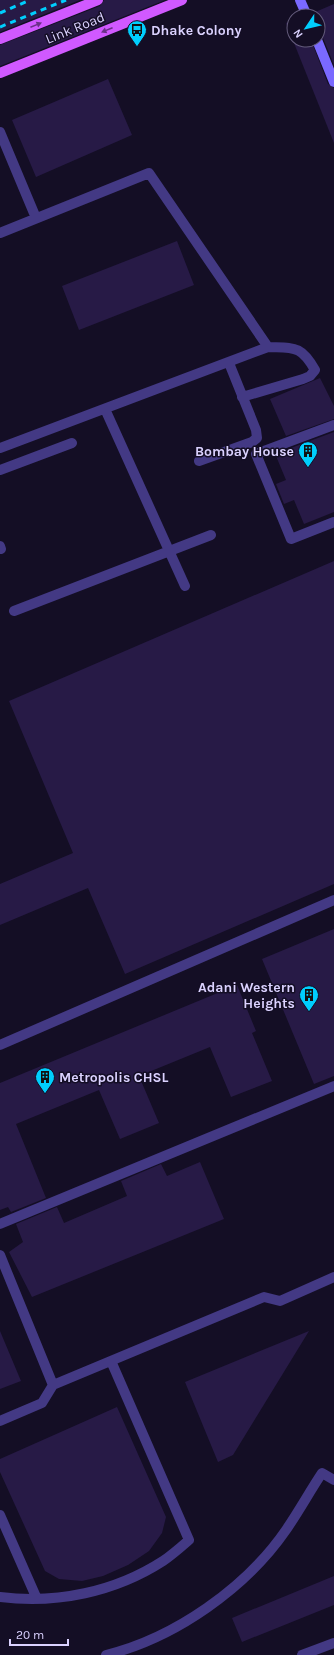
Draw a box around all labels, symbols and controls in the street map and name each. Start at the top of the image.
street label: Link Road [43,8,107,48]
north arrow [286,8,326,48]
bus stop icon: Dhake Colony [126,19,148,47]
one-way arrow [31,22,42,28]
place label: Dhake Colony [151,22,242,39]
text: N [291,26,306,40]
one-way arrow [101,27,112,33]
building icon: Bombay House [297,440,319,468]
place label: Bombay House [195,443,294,460]
place label: Adani Western Heights [198,979,295,1012]
building icon: Adani Western Heights [298,984,320,1012]
building icon: Metropolis CHSL [34,1066,56,1094]
place label: Metropolis CHSL [59,1069,169,1086]
scale bar [10,1621,68,1647]
text: 20 m [16,1628,44,1642]

